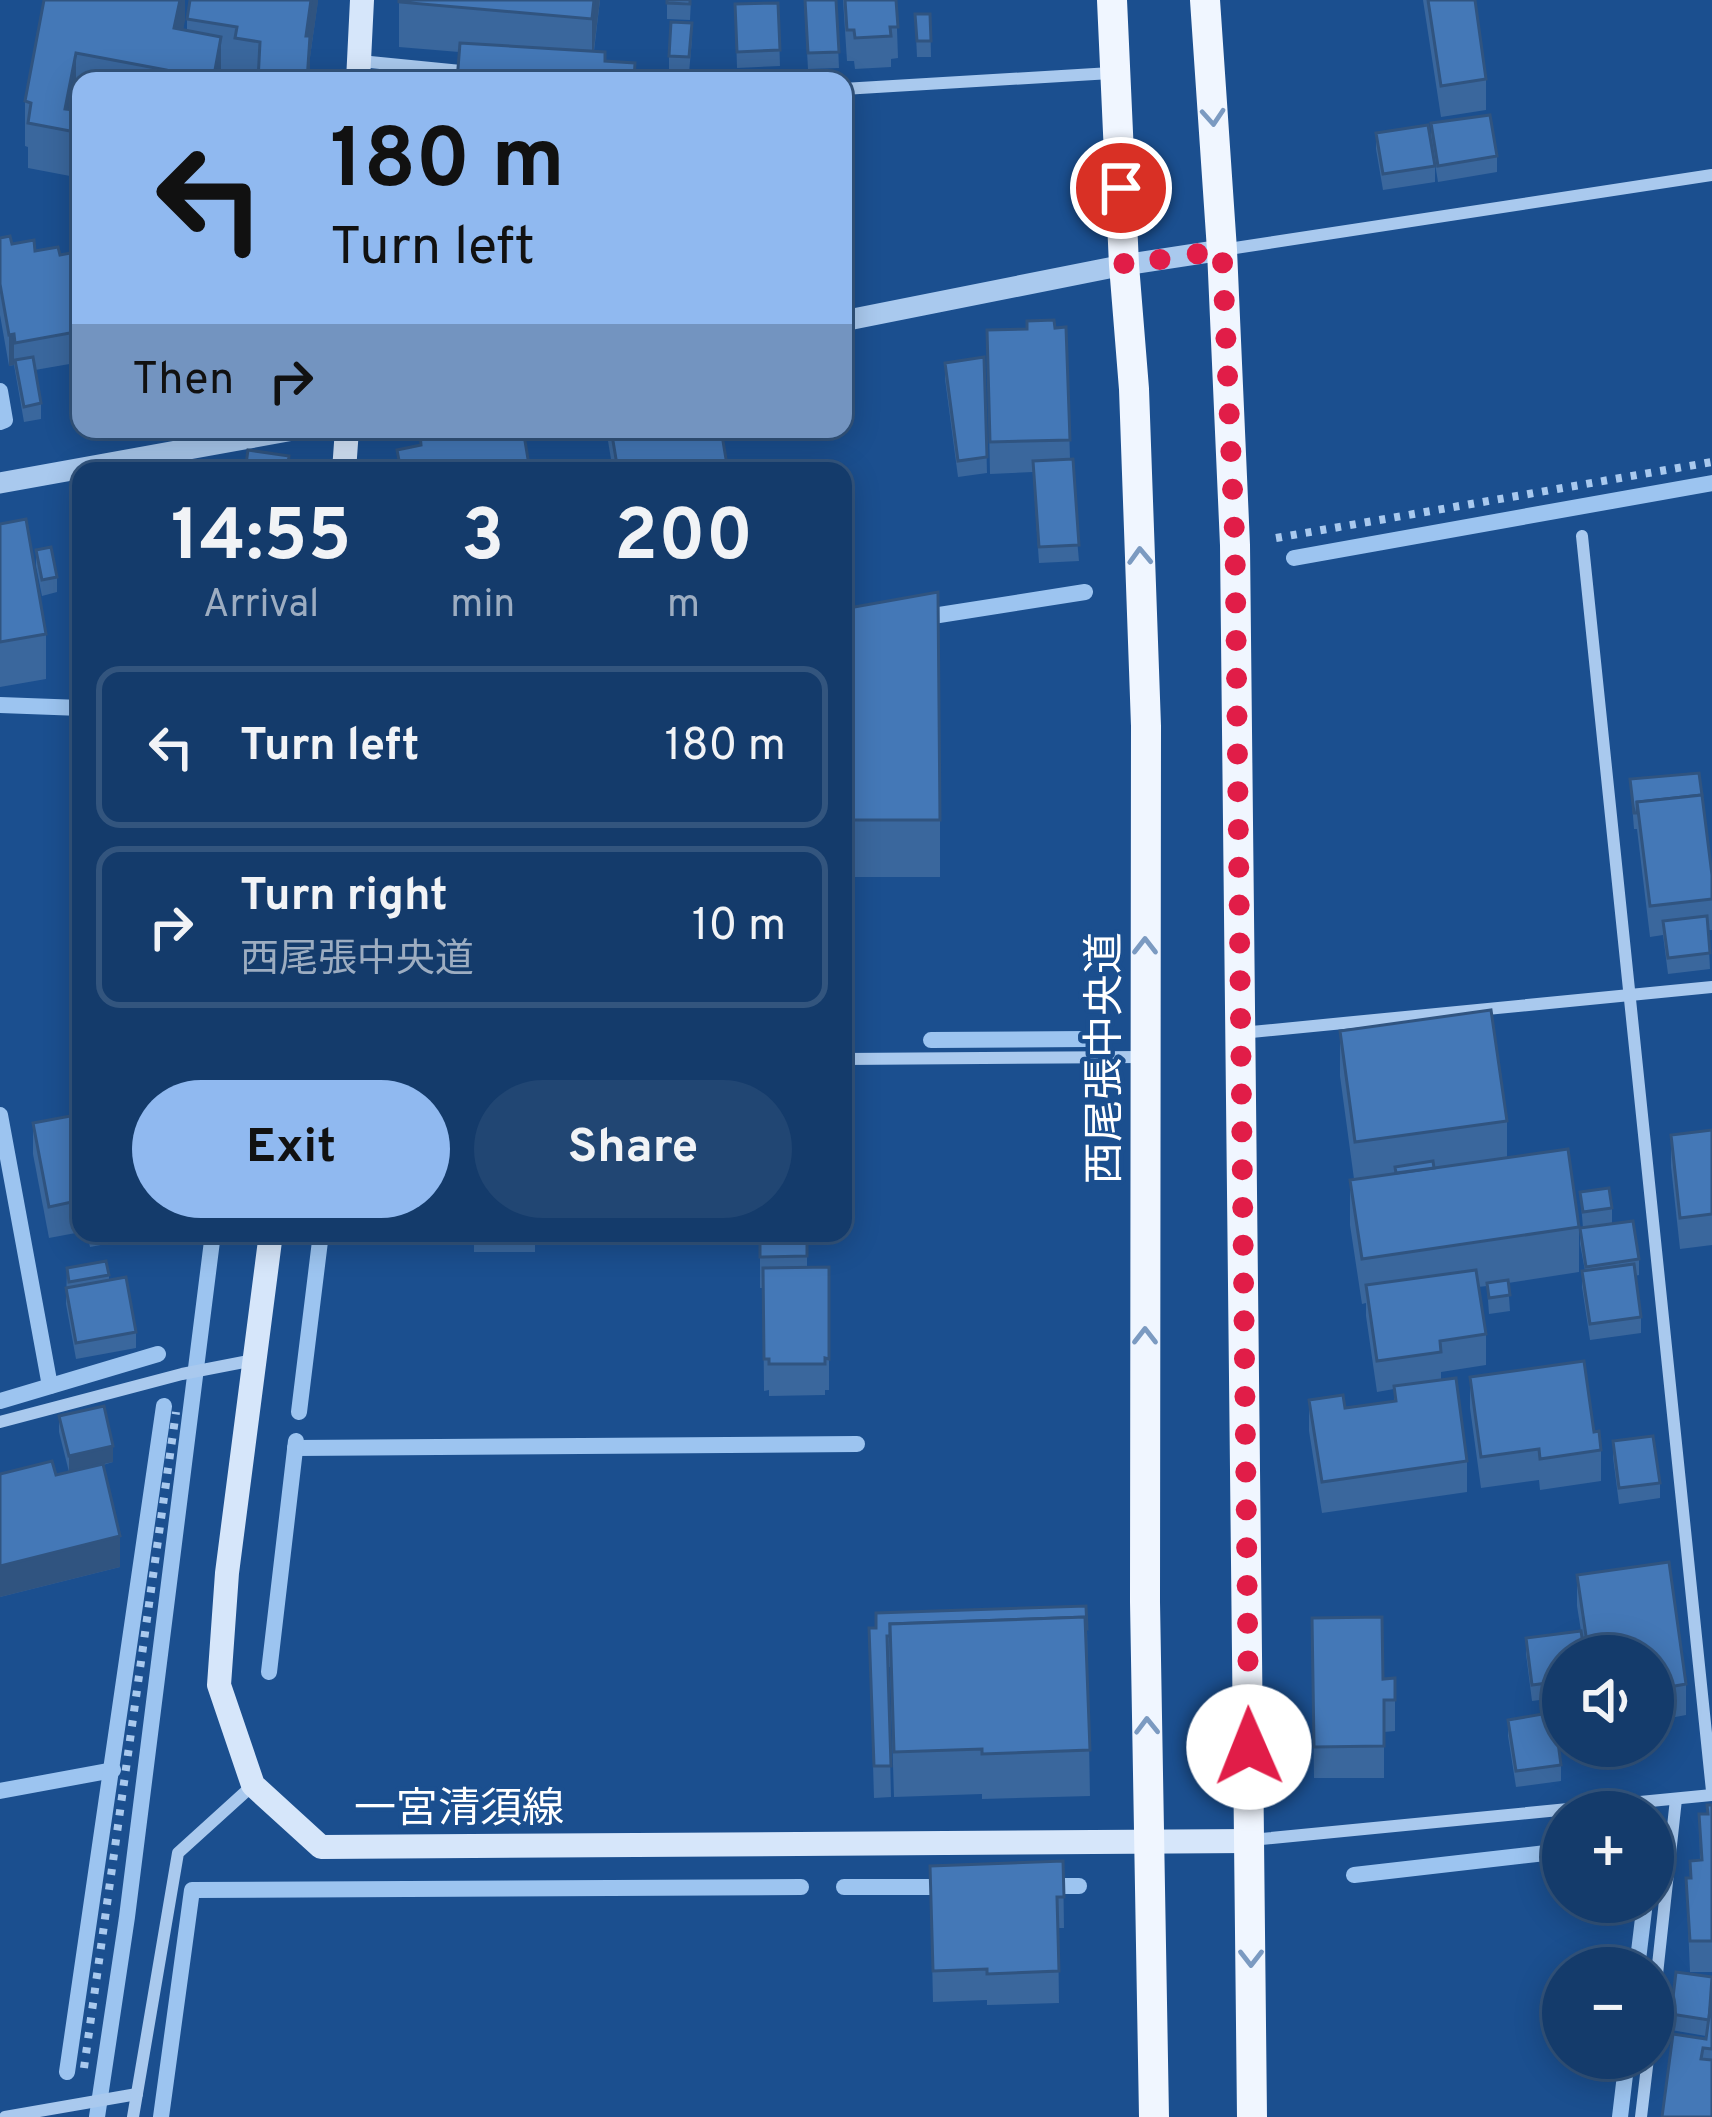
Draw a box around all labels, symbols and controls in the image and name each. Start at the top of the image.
one-way arrow [1199,108,1225,127]
text: 180 m [330,111,565,217]
icon: left [132,120,288,276]
pin [1070,137,1172,239]
icon: arrive [1088,155,1154,221]
text: Turn left [330,215,535,284]
icon: right [258,348,324,414]
text: Then [132,353,234,410]
text: 14:55 [171,494,351,586]
text: 3 [461,494,504,586]
text: 200 [614,494,753,586]
one-way arrow [1127,546,1153,565]
text: Arrival [203,582,319,631]
text: min [450,582,515,631]
text: m [667,582,700,631]
icon: left [138,714,204,780]
text: Turn left [240,719,419,776]
text: 180 m [665,719,786,776]
text: Turn right [240,869,448,926]
icon: right [138,894,204,960]
text: 10 m [692,899,786,956]
street label: 西尾張中央道 [1081,932,1134,1184]
one-way arrow [1132,936,1158,954]
text: 西尾張中央道 [240,937,474,986]
button: Exit [132,1080,450,1218]
button: Share [474,1080,792,1218]
one-way arrow [1132,1326,1158,1344]
map controls [1542,1635,1674,2079]
button: sound [1542,1635,1674,1767]
position arrow [1186,1684,1312,1810]
one-way arrow [1135,1716,1161,1735]
street label: 一宮清須線 [354,1785,564,1838]
button: + [1542,1791,1674,1923]
button: − [1542,1947,1674,2079]
one-way arrow [1238,1950,1264,1968]

